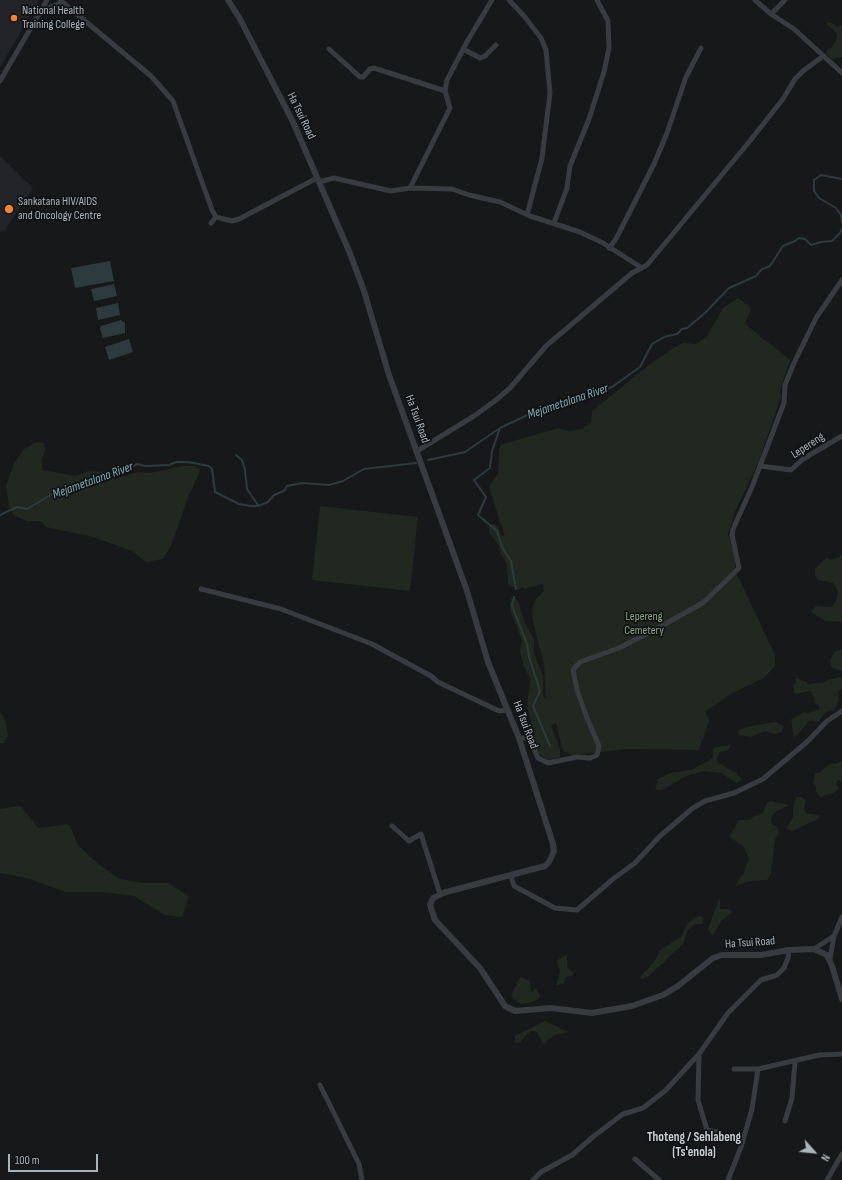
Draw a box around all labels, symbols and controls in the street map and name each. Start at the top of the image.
place label: National Health Training College [22,4,85,32]
marker: National Health Training College [9,13,19,23]
street label: Ha Tsui Road [284,90,318,142]
place label: Sankatana HIV/AIDS and Oncology Centre [18,195,101,223]
marker: Sankatana HIV/AIDS and Oncology Centre [3,203,15,215]
water label: Mejametalana River [525,381,611,423]
street label: Ha Tsui Road [402,393,432,445]
street label: Lepereng [789,430,827,462]
water label: Mejametalana River [51,459,135,503]
park label: Lepereng Cemetery [624,610,664,638]
street label: Ha Tsui Road [509,699,541,751]
street label: Ha Tsui Road [724,934,776,952]
district label: Thoteng / Sehlabeng (Ts'enola) [647,1130,741,1161]
north arrow [794,1132,834,1172]
scale bar [10,1146,100,1172]
text: N [818,1152,832,1163]
text: 100 m [15,1153,40,1168]

